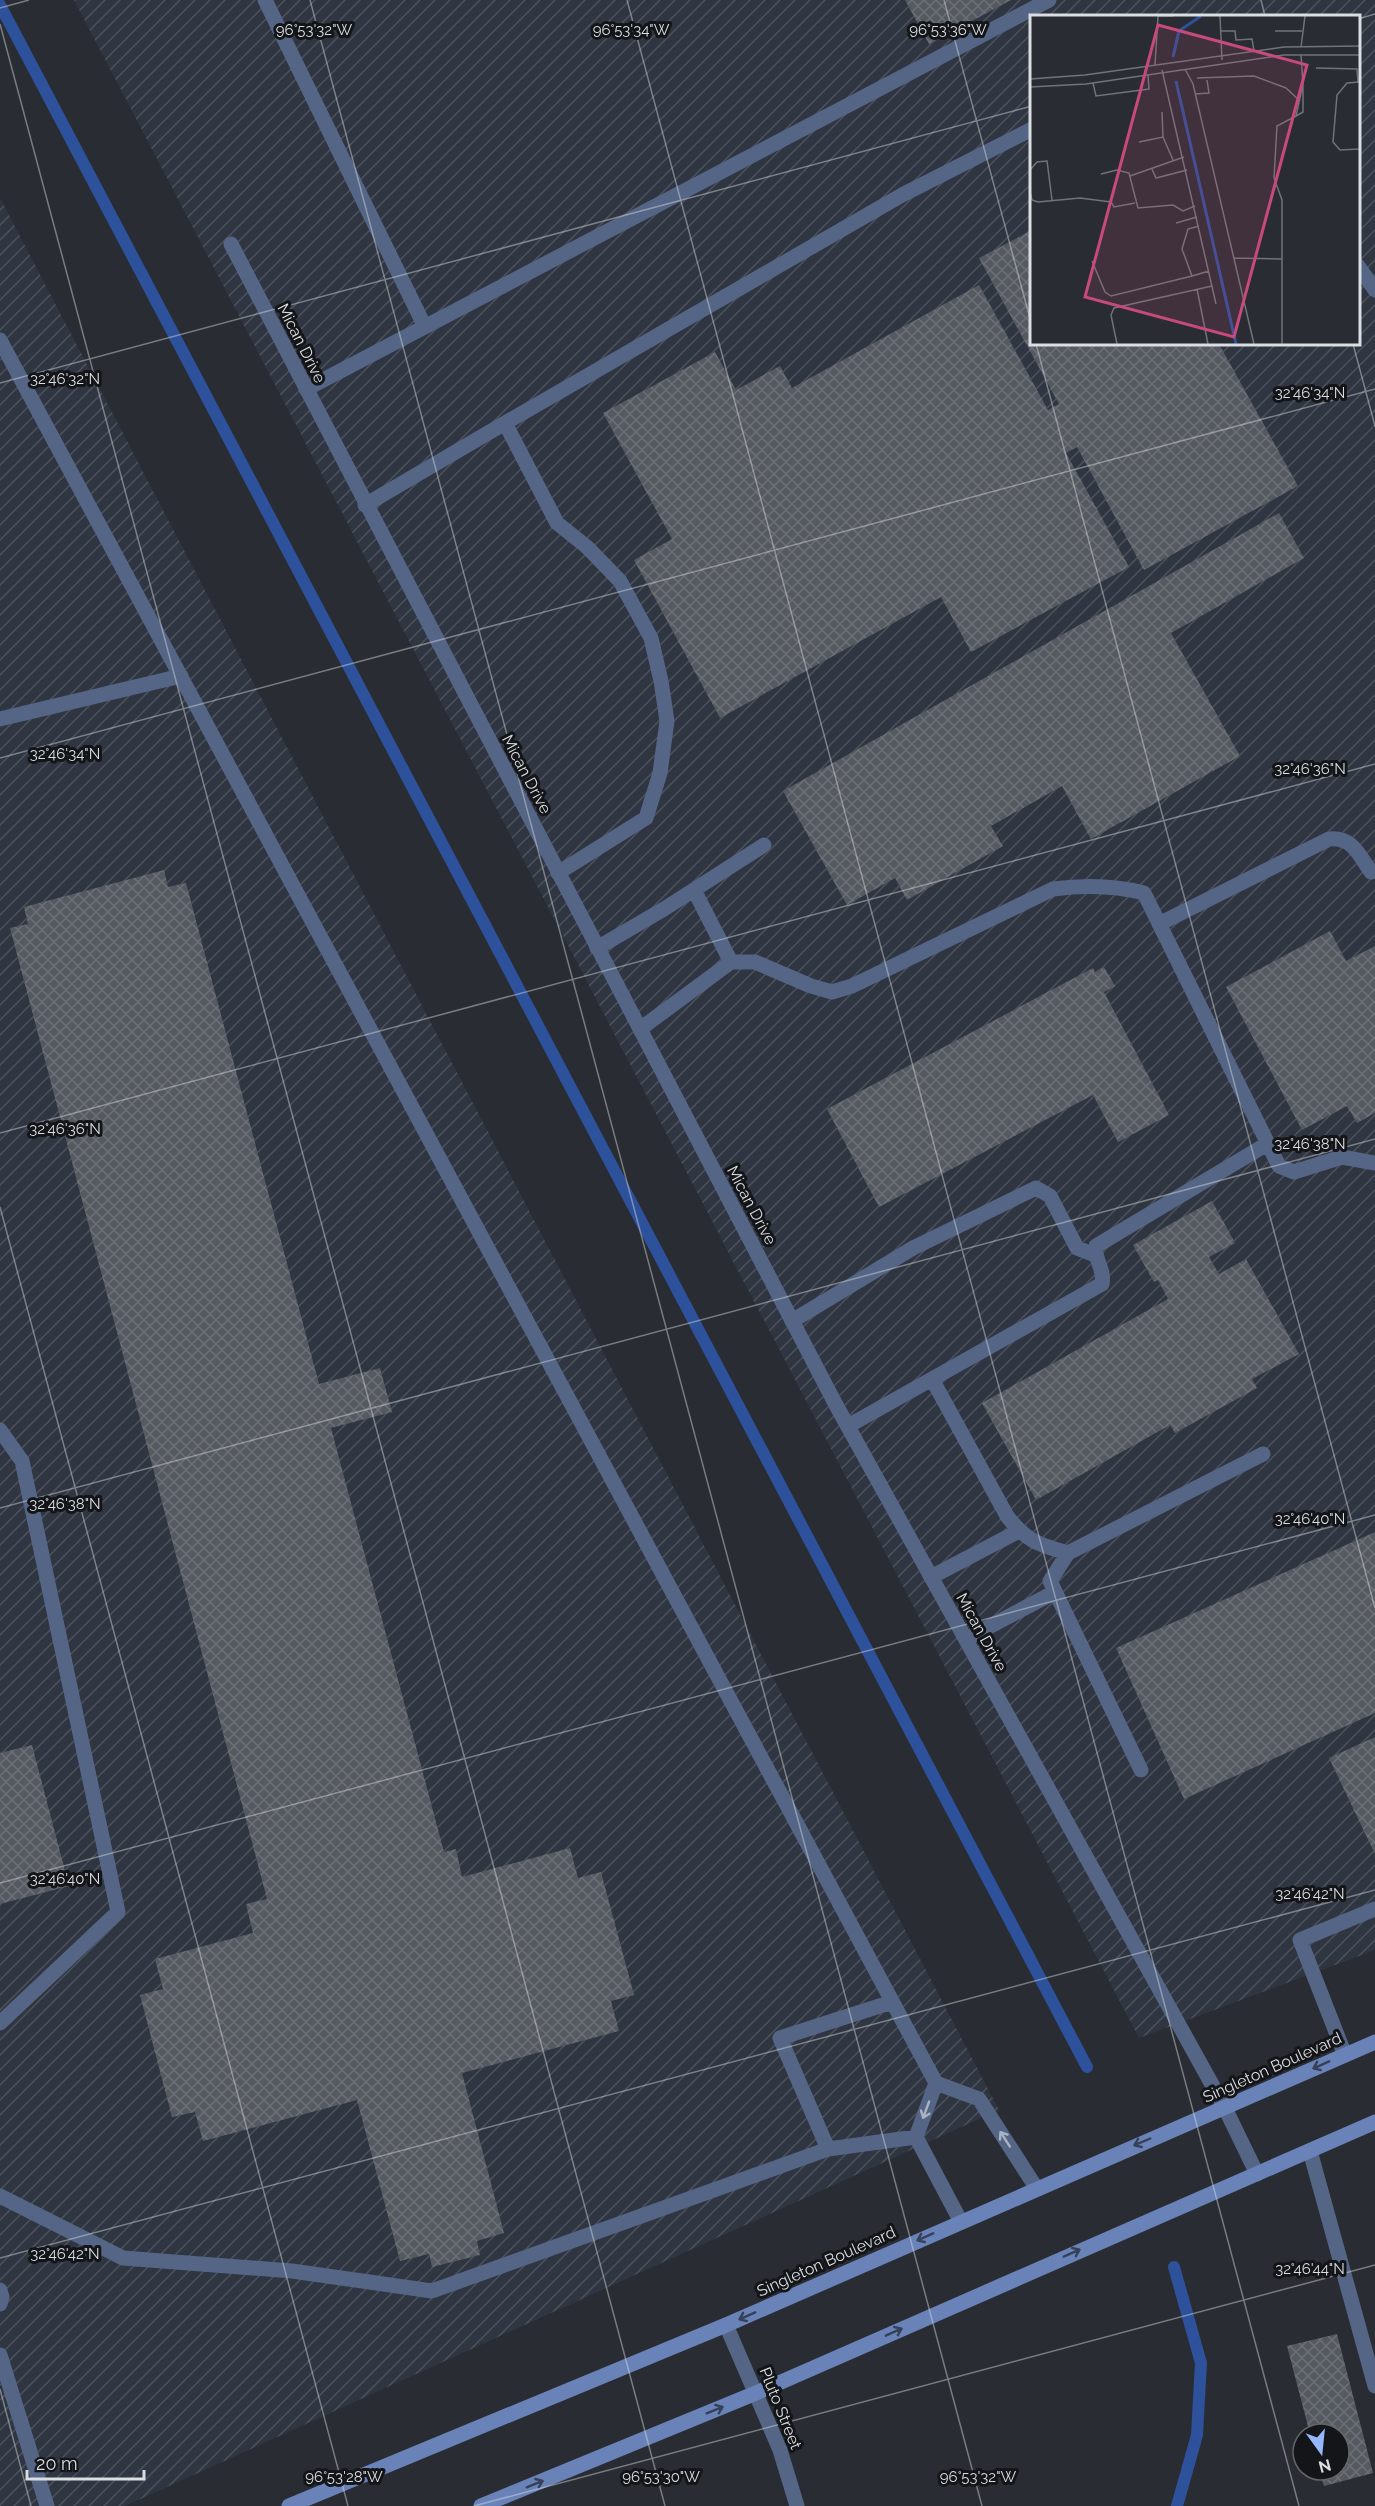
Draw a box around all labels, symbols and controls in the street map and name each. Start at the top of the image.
inset map [1030,15,1360,345]
text: 96°53'32"W [276,21,353,39]
text: 96°53'34"W [593,21,670,39]
text: 96°53'36"W [909,21,987,39]
street label: Mican Drive [273,300,330,386]
text: 32°46'32"N [30,370,100,388]
text: 32°46'34"N [1275,384,1345,402]
street label: Mican Drive [498,732,555,817]
text: 32°46'34"N [30,745,100,763]
text: 32°46'36"N [1274,760,1346,778]
text: 32°46'36"N [29,1120,101,1138]
text: 32°46'38"N [1274,1135,1346,1153]
street label: Mican Drive [723,1163,780,1248]
text: 32°46'38"N [29,1495,101,1513]
text: 32°46'40"N [1275,1510,1345,1528]
street label: Mican Drive [952,1590,1011,1675]
text: 32°46'40"N [30,1870,100,1888]
text: 32°46'42"N [1275,1885,1345,1903]
street label: Singleton Boulevard [1200,2028,1345,2107]
one-way arrow [1313,2060,1331,2071]
one-way arrow [919,2100,930,2119]
one-way arrow [999,2132,1011,2148]
one-way arrow [1134,2137,1152,2148]
street label: Singleton Boulevard [754,2222,899,2301]
one-way arrow [917,2232,935,2244]
text: 32°46'42"N [30,2245,100,2263]
one-way arrow [1063,2247,1081,2259]
text: 32°46'44"N [1275,2260,1345,2278]
one-way arrow [738,2311,756,2322]
one-way arrow [885,2326,903,2337]
street label: Pluto Street [755,2364,806,2453]
one-way arrow [705,2404,724,2415]
north arrow [1291,2422,1351,2482]
scale bar [27,2443,144,2481]
text: 20 m [36,2453,78,2474]
text: N [1316,2455,1333,2477]
text: 96°53'28"W [305,2468,383,2486]
text: 96°53'30"W [622,2468,700,2486]
text: 96°53'32"W [940,2468,1017,2486]
one-way arrow [525,2478,543,2489]

